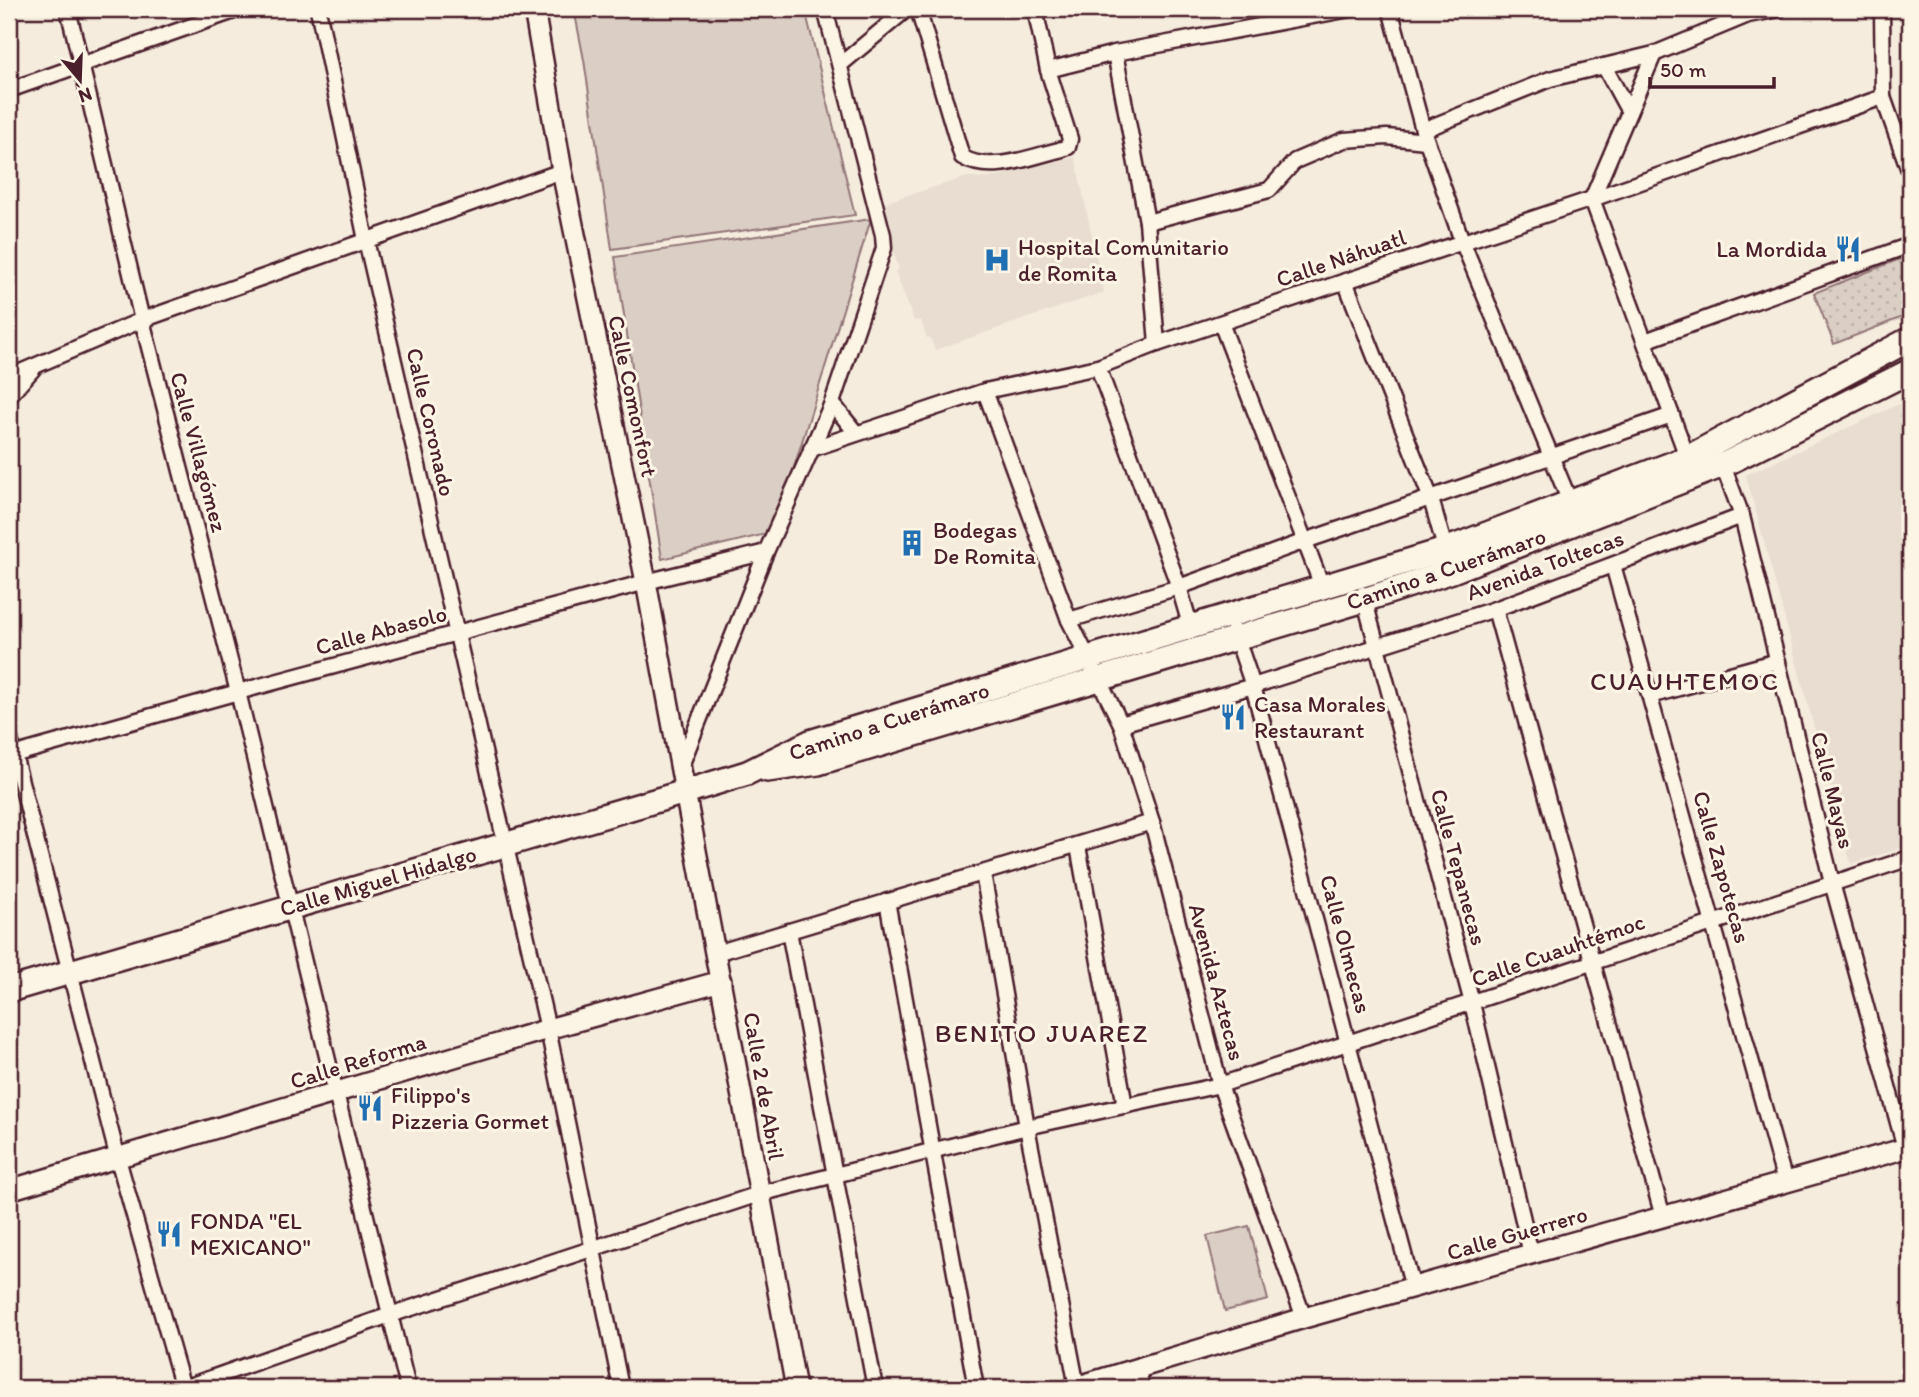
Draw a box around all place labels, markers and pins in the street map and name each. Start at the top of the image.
place label: Hospital Comunitario de Romita [1018,233,1229,287]
restaurant icon: La Mordida [1833,234,1863,264]
place label: La Mordida [1716,235,1827,263]
hospital icon: Hospital Comunitario de Romita [982,245,1012,275]
place label: Bodegas De Romita [933,516,1036,570]
building icon: Bodegas De Romita [897,528,927,558]
place label: Casa Morales Restaurant [1254,690,1386,744]
restaurant icon: Casa Morales Restaurant [1218,702,1248,732]
place label: Filippo's Pizzeria Gormet [391,1081,550,1135]
restaurant icon: Filippo's Pizzeria Gormet [355,1093,385,1123]
place label: FONDA "EL MEXICANO" [190,1207,311,1261]
restaurant icon: FONDA "EL MEXICANO" [154,1219,184,1249]

